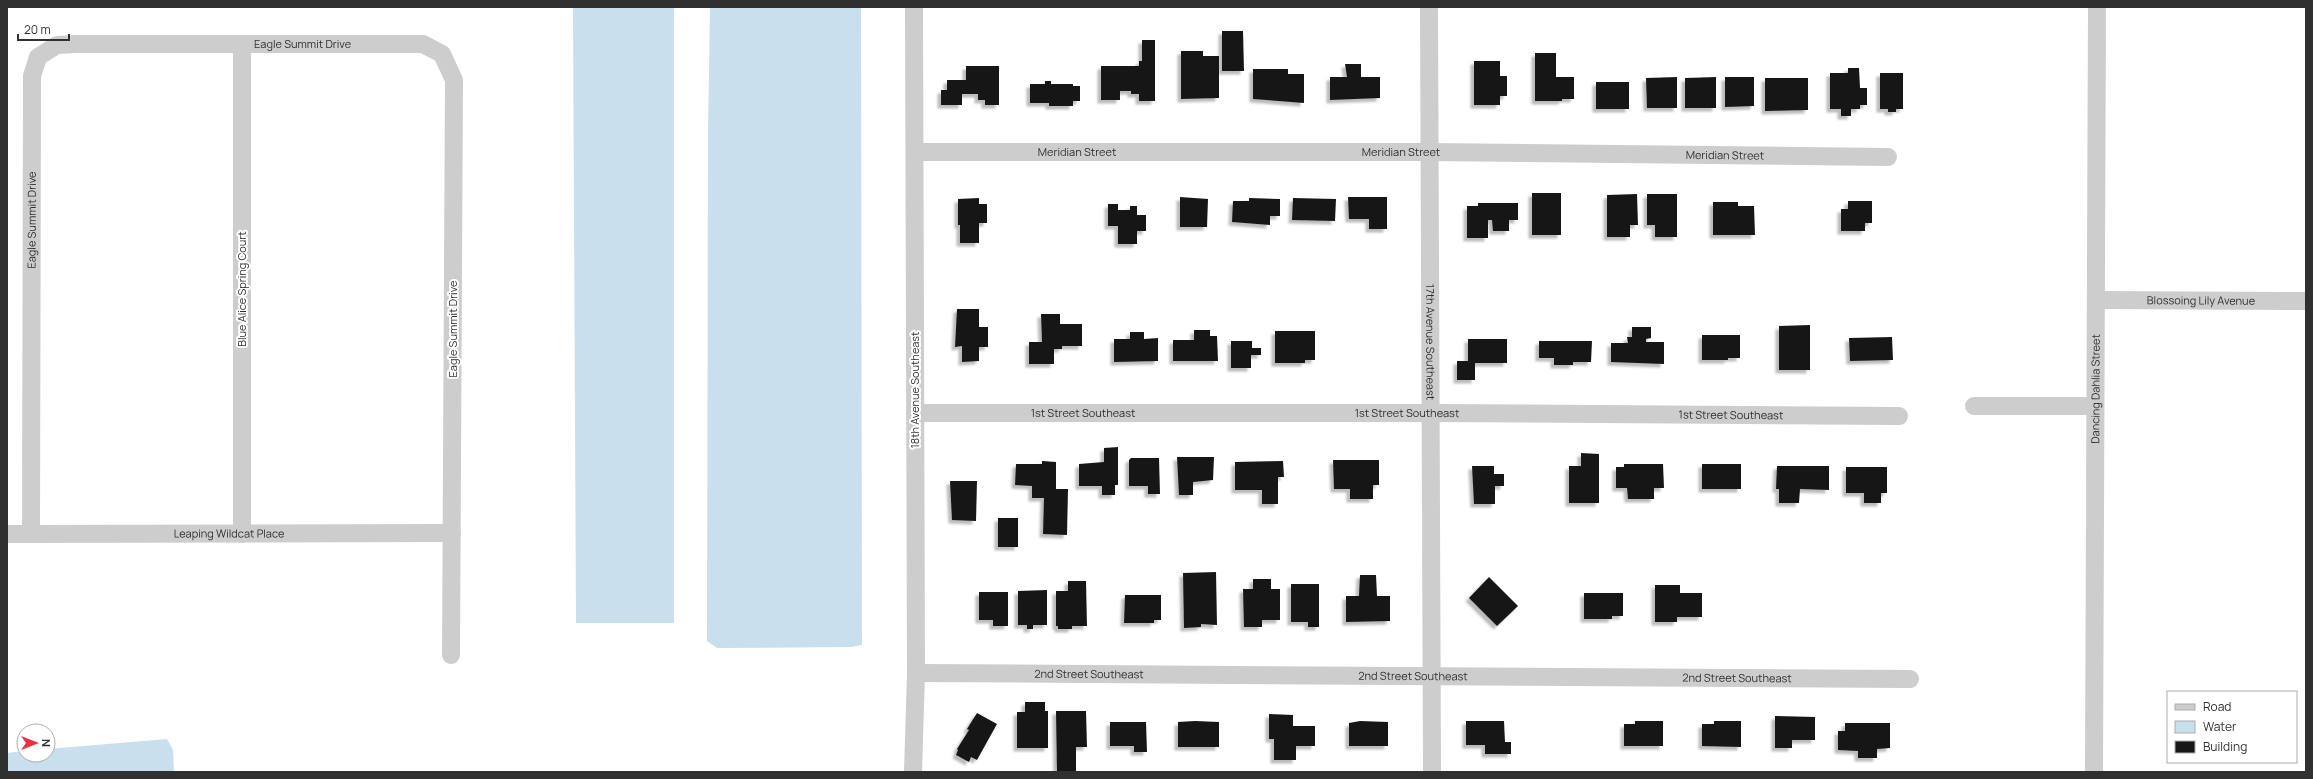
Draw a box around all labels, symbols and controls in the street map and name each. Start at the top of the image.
scale bar [18,16,69,42]
text: 20 m [24,21,51,38]
street label: Eagle Summit Drive [254,36,352,51]
street label: Meridian Street [1038,144,1116,159]
street label: Meridian Street [1362,144,1440,159]
street label: Meridian Street [1686,147,1764,163]
street label: Eagle Summit Drive [24,171,39,269]
street label: Blue Alice Spring Court [234,231,249,347]
street label: Eagle Summit Drive [445,280,460,377]
street label: 17th Avenue Southeast [1423,284,1439,400]
street label: Blossoing Lily Avenue [2147,292,2256,308]
street label: 18th Avenue Southeast [907,331,922,449]
street label: Dancing Dahlia Street [2087,334,2103,444]
street label: 1st Street Southeast [1031,405,1135,420]
street label: 1st Street Southeast [1355,405,1459,420]
street label: 1st Street Southeast [1679,407,1783,422]
street label: Leaping Wildcat Place [174,525,285,541]
street label: 2nd Street Southeast [1034,666,1144,681]
street label: 2nd Street Southeast [1358,668,1468,683]
street label: 2nd Street Southeast [1682,670,1792,685]
legend [2167,691,2297,763]
text: Road [2203,698,2231,715]
text: Water [2203,718,2237,735]
north arrow [16,723,56,763]
text: Building [2203,738,2247,755]
text: N [39,739,54,747]

